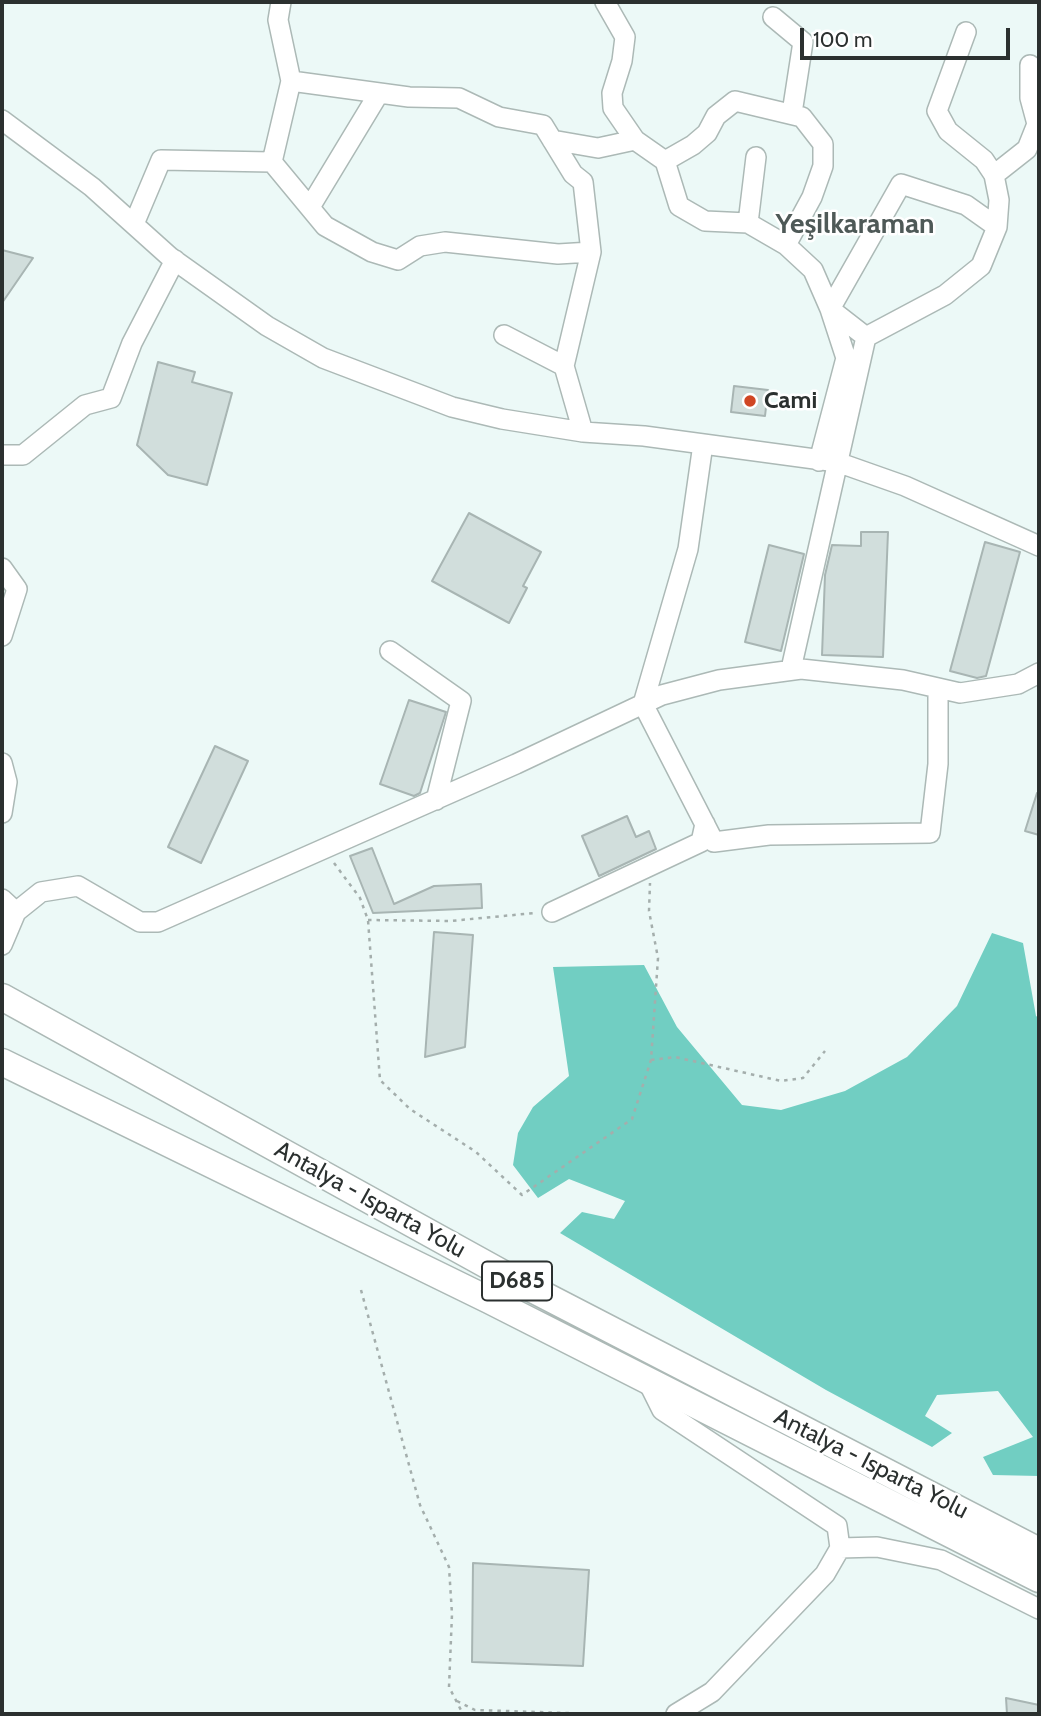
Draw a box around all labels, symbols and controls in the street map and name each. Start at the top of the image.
scale bar [803,14,1013,58]
text: 100 m [813,27,872,52]
district label: Yeşilkaraman [775,208,935,242]
place label: Cami [764,387,817,415]
marker: Cami [742,393,758,409]
street label: Antalya - Isparta Yolu [269,1136,471,1264]
road number: D685 [482,1262,552,1300]
street label: Antalya - Isparta Yolu [769,1403,973,1525]

